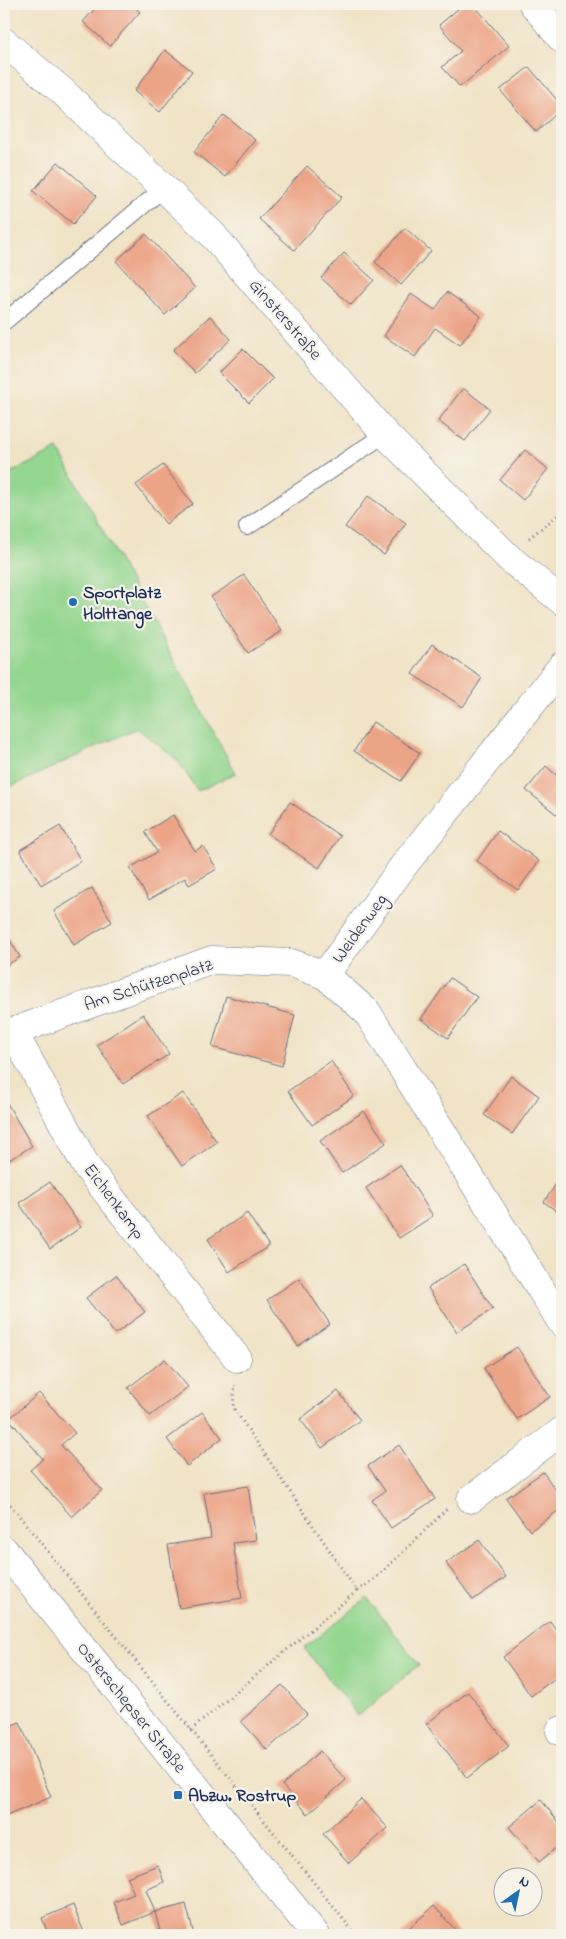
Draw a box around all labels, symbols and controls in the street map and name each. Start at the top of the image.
street label: Ginsterstraße [242,274,328,367]
place label: Sportplatz Holttange [83,581,161,629]
marker: Sportplatz Holttange [67,596,79,608]
street label: Weidenweg [327,889,396,970]
street label: Am Schützenplatz [81,953,217,1019]
street label: Eichenkamp [76,1159,151,1246]
street label: Osterschepser Straße [69,1637,192,1780]
place label: Abzw. Rostrup [188,1784,296,1810]
marker: Abzw. Rostrup [172,1789,184,1801]
north arrow [494,1866,544,1916]
text: N [515,1871,534,1894]

